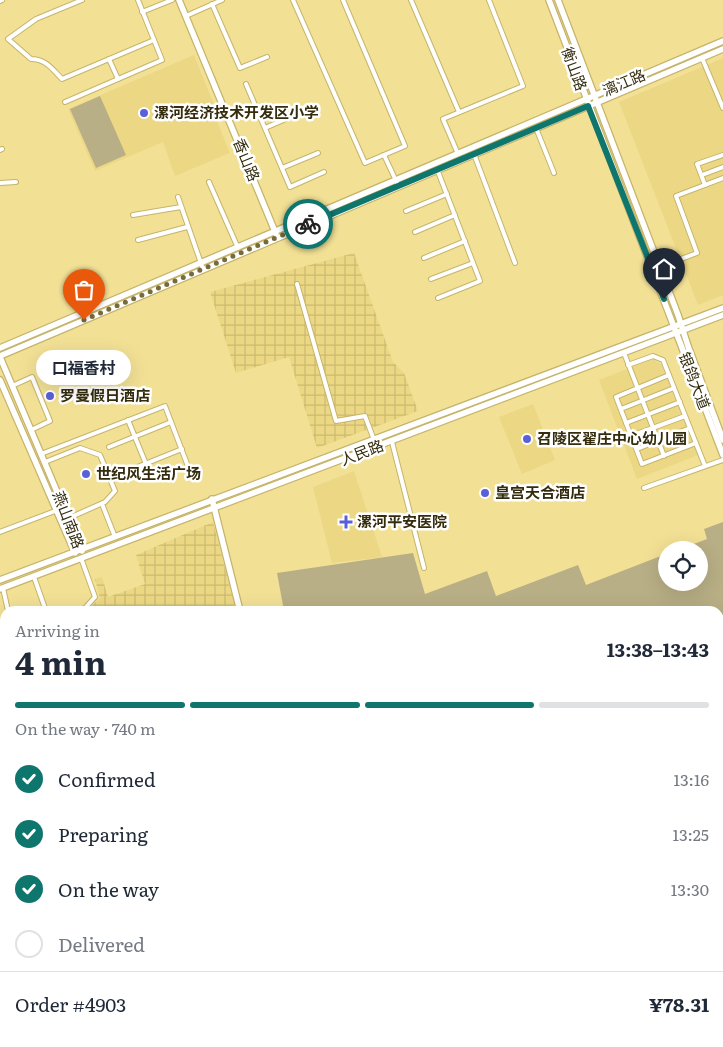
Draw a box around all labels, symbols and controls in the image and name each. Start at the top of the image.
street label: 衡山路 [557,43,594,94]
street label: 漓江路 [598,62,649,101]
place label: 漯河经济技术开发区小学 [154,100,319,123]
marker: 漯河经济技术开发区小学 [138,107,150,119]
street label: 香山路 [228,134,266,185]
courier [283,199,333,249]
icon: bike [294,210,322,238]
pin [643,248,685,299]
icon: home [650,255,678,283]
pin [63,269,105,320]
icon: bag [70,276,98,304]
street label: 银鸽大道 [674,348,717,413]
callout: 口福香村 [36,350,132,385]
text: 口福香村 [51,355,116,379]
place label: 罗曼假日酒店 [60,383,150,406]
marker: 罗曼假日酒店 [44,390,56,402]
place label: 召陵区翟庄中心幼儿园 [537,426,687,449]
street label: 人民路 [336,433,387,470]
marker: 召陵区翟庄中心幼儿园 [521,433,533,445]
place label: 世纪风生活广场 [96,461,201,484]
marker: 世纪风生活广场 [80,468,92,480]
place label: 皇宫天合酒店 [495,480,585,503]
street label: 燕山南路 [48,487,91,552]
marker: 皇宫天合酒店 [479,487,491,499]
place label: 漯河平安医院 [357,509,447,532]
marker: 漯河平安医院 [339,515,353,529]
map controls [658,541,708,591]
button: locate [658,541,708,591]
text: Arriving in [15,618,100,642]
text: 13:38–13:43 [607,635,709,663]
text: 4 min [15,637,107,685]
text: On the way · 740 m [15,716,155,740]
icon: check [15,765,43,793]
text: Confirmed [58,765,156,793]
text: 13:16 [673,767,709,791]
icon: check [15,820,43,848]
text: Preparing [58,820,148,848]
text: 13:25 [672,822,709,846]
icon: check [15,875,43,903]
text: On the way [58,875,159,903]
text: 13:30 [671,877,709,901]
text: Delivered [58,930,145,958]
text: Order #4903 [15,990,126,1018]
text: ¥78.31 [649,990,709,1018]

